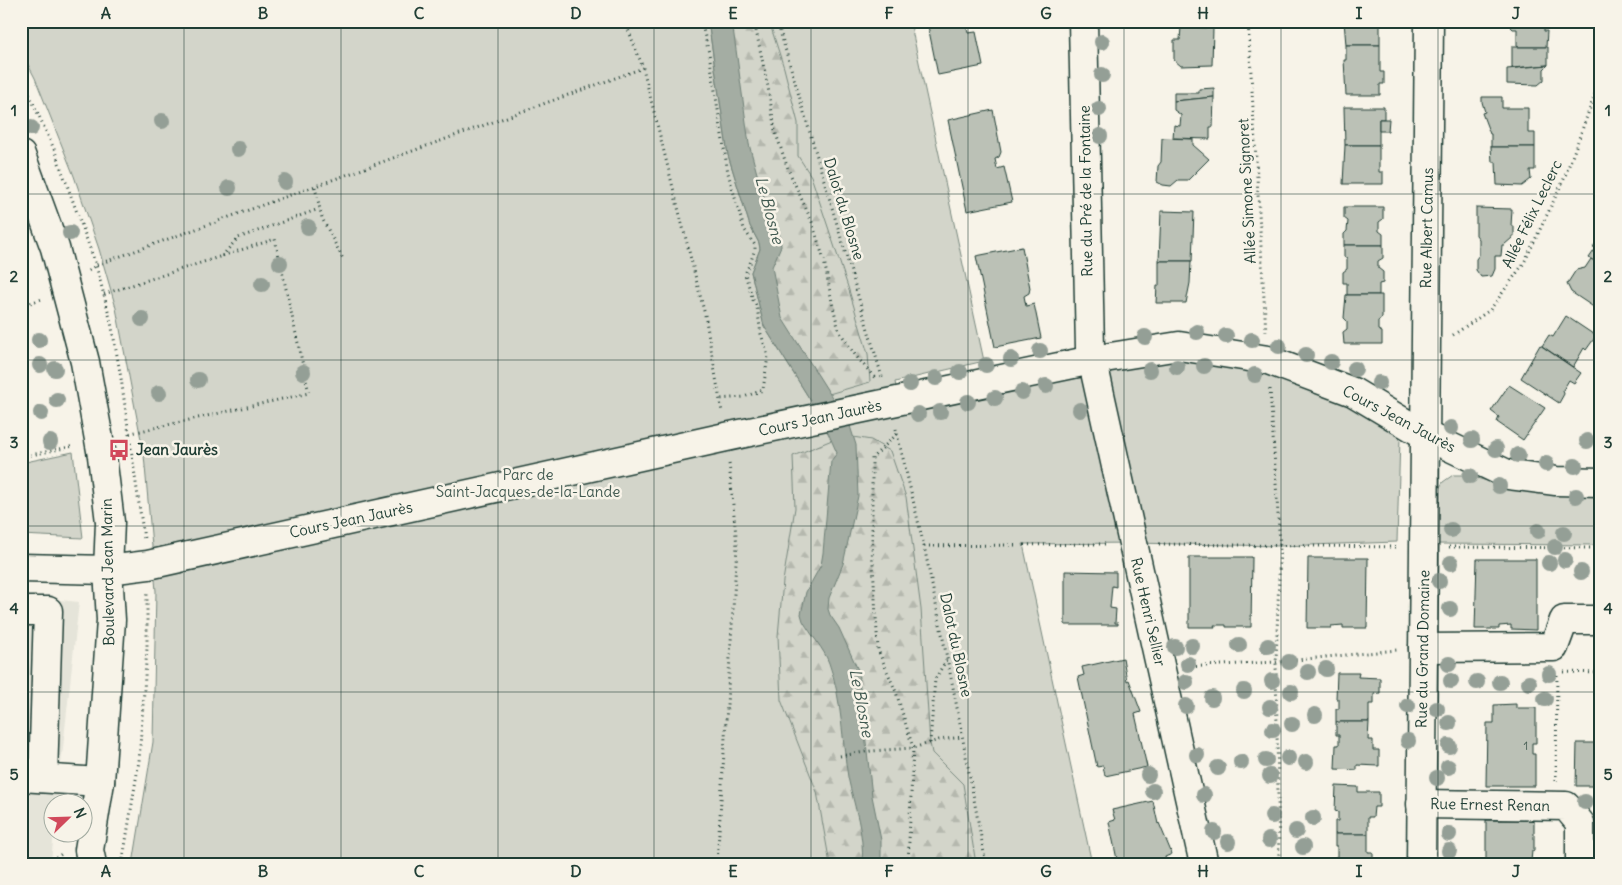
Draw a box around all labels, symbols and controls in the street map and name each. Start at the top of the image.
text: A [101,3,111,23]
text: B [258,3,269,23]
text: C [414,3,425,23]
text: D [570,3,582,23]
text: E [728,3,738,23]
text: F [884,3,894,23]
text: G [1040,3,1052,23]
text: H [1197,3,1209,23]
text: I [1356,3,1363,23]
text: J [1512,3,1521,23]
text: 1 [11,100,17,120]
text: 1 [1605,100,1611,120]
street label: Rue du Pré de la Fontaine [1075,105,1096,277]
street label: Allée Simone Signoret [1233,118,1260,264]
street label: Dalot du Blosne [820,155,869,262]
street label: Allée Félix Leclerc [1497,156,1566,271]
street label: Rue Albert Camus [1416,167,1437,289]
water label: Le Blosne [751,174,789,247]
text: 2 [10,266,19,286]
text: 2 [1604,266,1613,286]
street label: Cours Jean Jaurès [1339,381,1459,456]
street label: Cours Jean Jaurès [757,395,883,440]
text: 3 [9,432,19,452]
text: 3 [1603,432,1613,452]
bus stop icon: Jean Jaurès [106,437,132,463]
place label: Jean Jaurès [136,440,218,459]
park label: Parc de Saint-Jacques-de-la-Lande [436,465,620,501]
street label: Cours Jean Jaurès [288,497,414,542]
street label: Boulevard Jean Marin [97,498,118,646]
street label: Rue Henri Sellier [1127,556,1170,668]
street label: Rue du Grand Domaine [1412,570,1433,728]
street label: Dalot du Blosne [936,591,977,699]
text: 4 [9,598,19,618]
text: 4 [1603,598,1613,618]
water label: Le Blosne [846,667,879,740]
house number: 1 [1524,738,1528,753]
text: 5 [9,764,19,784]
text: 5 [1603,764,1613,784]
north arrow [42,792,92,842]
street label: Rue Ernest Renan [1430,794,1551,815]
text: N [70,805,90,821]
text: A [101,861,111,881]
text: B [258,861,269,881]
text: C [414,861,425,881]
text: D [570,861,582,881]
text: E [728,861,738,881]
text: F [884,861,894,881]
text: G [1040,861,1052,881]
text: H [1197,861,1209,881]
text: I [1356,861,1363,881]
text: J [1512,861,1521,881]

